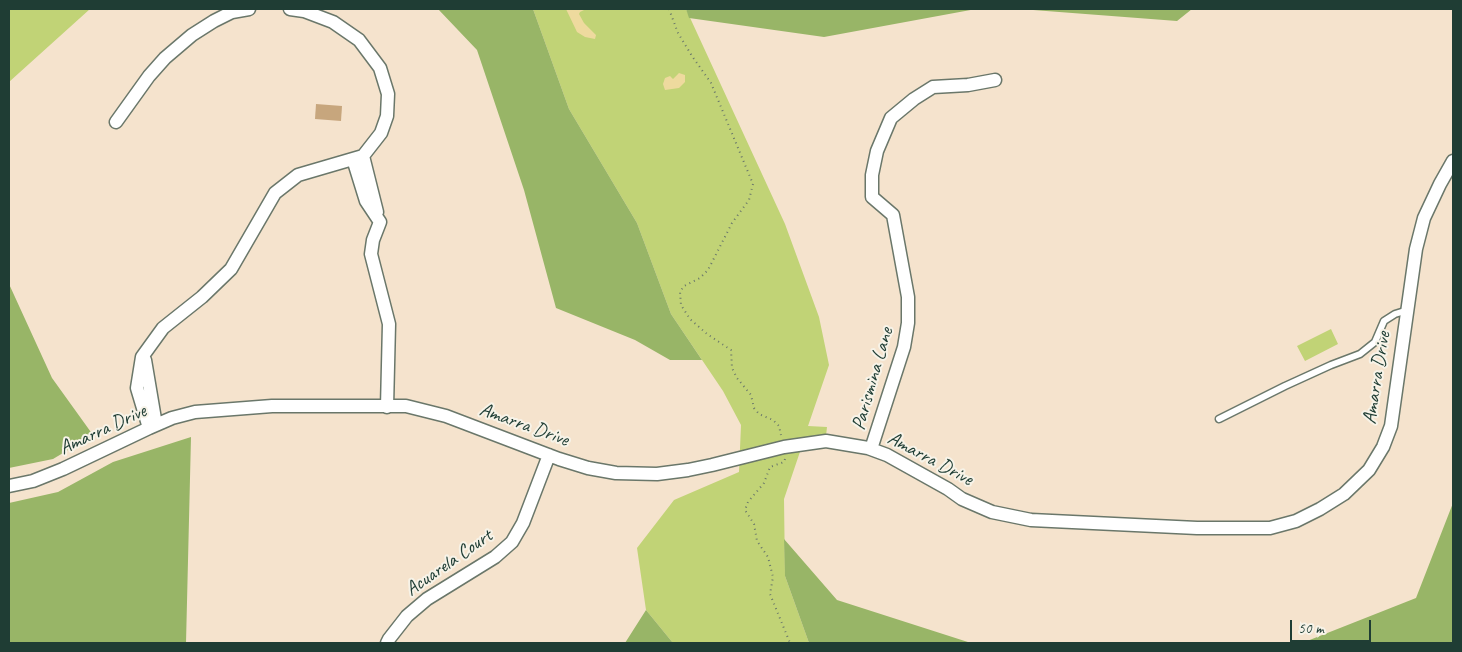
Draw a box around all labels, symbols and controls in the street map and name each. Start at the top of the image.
street label: Parismina Lane [847,325,899,433]
street label: Amarra Drive [1358,330,1396,426]
street label: Amarra Drive [476,398,572,452]
street label: Amarra Drive [56,399,150,461]
street label: Amarra Drive [883,427,977,491]
street label: Acuarela Court [401,524,497,602]
scale bar [1292,610,1373,642]
text: 50 m [1298,619,1324,638]

